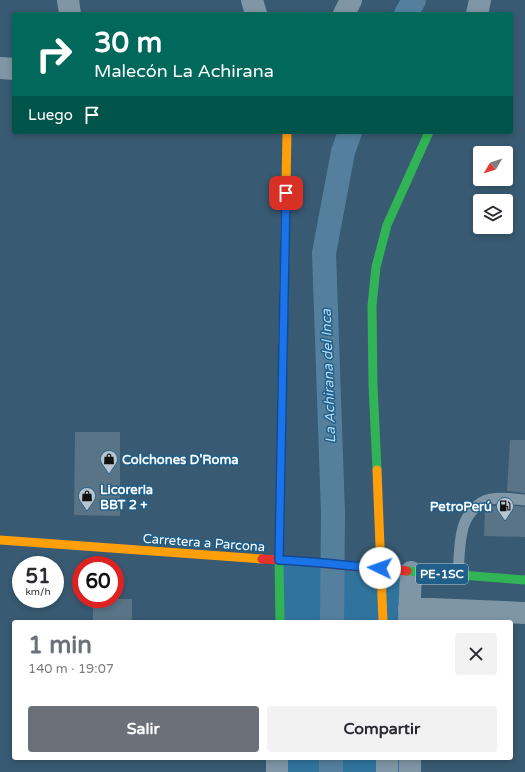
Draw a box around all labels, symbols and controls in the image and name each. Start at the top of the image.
text: 30 m [94,26,162,60]
icon: right [28,28,80,80]
text: Malecón La Achirana [94,60,274,82]
icon: arrive [81,104,103,126]
text: Luego [28,106,73,124]
north arrow [473,146,513,186]
map controls [473,146,513,234]
pin [269,176,303,210]
icon: arrive [275,182,297,204]
button: layers [473,194,513,234]
water label: La Achirana del Inca [318,308,339,443]
shop icon: Colchones D'Roma [99,449,119,474]
place label: Colchones D'Roma [122,452,239,468]
place label: Licoreria BBT 2 + [100,482,153,513]
shop icon: Licoreria BBT 2 + [77,486,97,511]
fuel station icon: PetroPerú [495,496,515,521]
place label: PetroPerú [430,499,492,515]
street label: Carretera a Parcona [142,531,266,555]
position arrow [359,547,401,589]
speed limit sign: 60 [72,556,124,608]
road number: PE-1SC [416,564,468,584]
text: 51 [25,565,51,589]
text: km/h [25,586,51,598]
text: 1 min [28,631,92,660]
button: close [455,633,497,675]
text: 140 m · 19:07 [28,661,114,677]
button: Salir [28,706,259,752]
button: Compartir [267,706,497,752]

